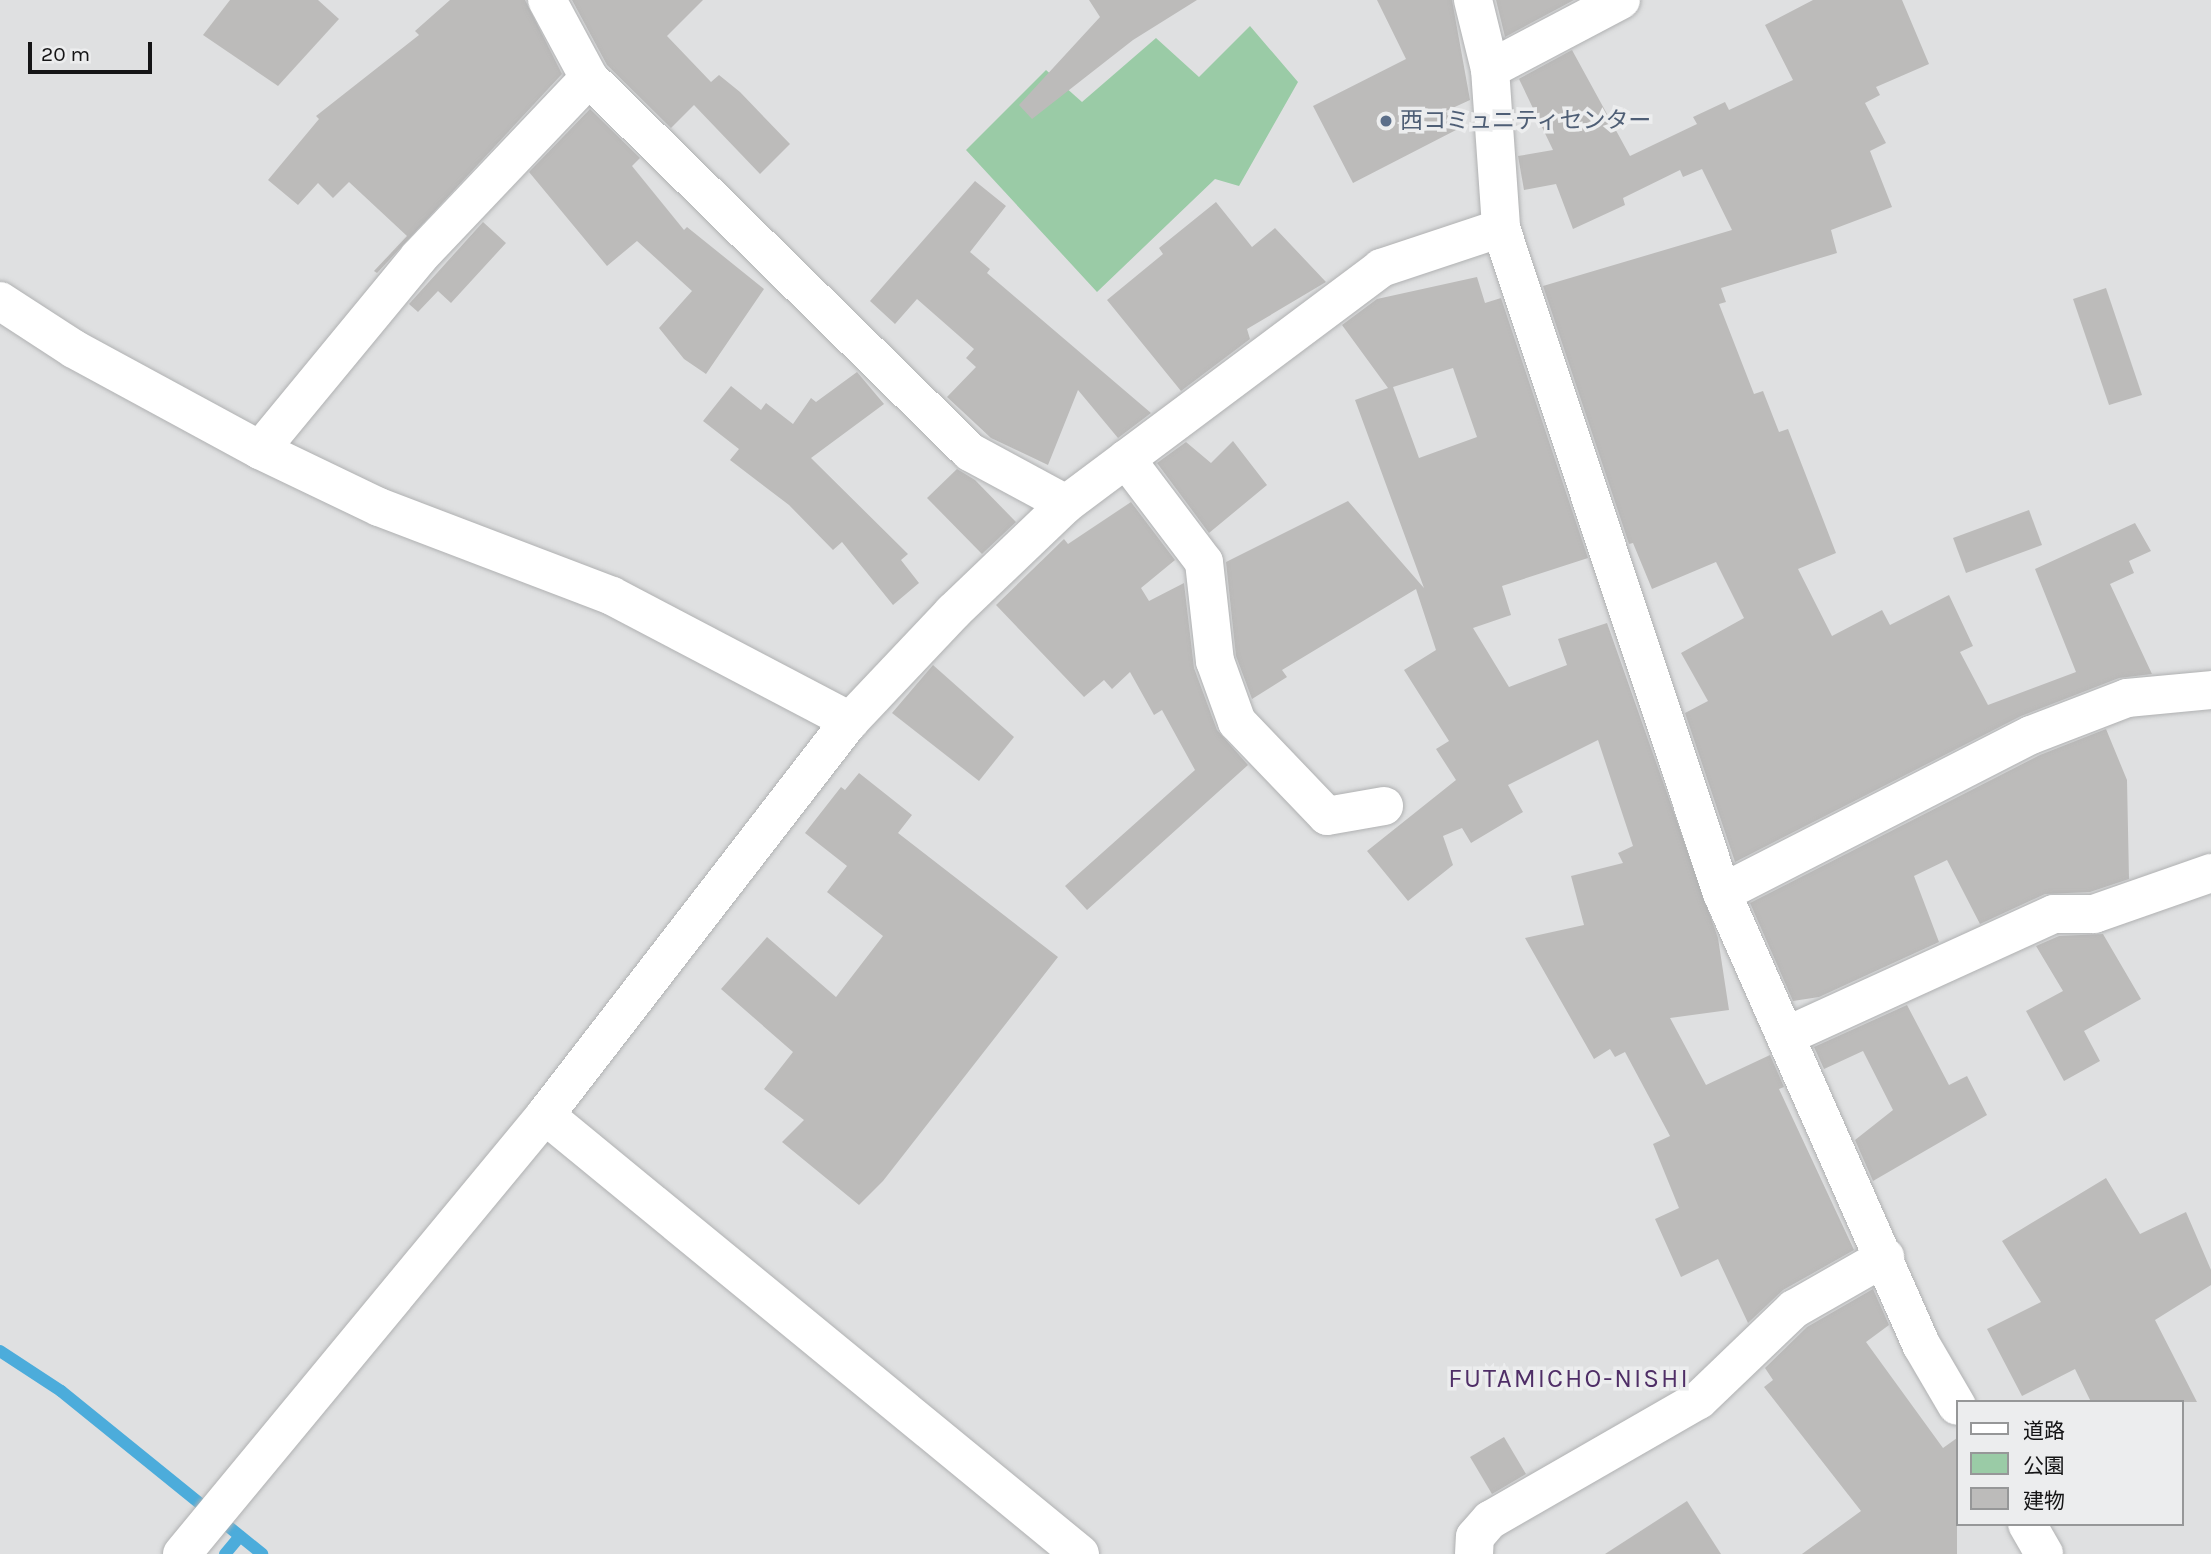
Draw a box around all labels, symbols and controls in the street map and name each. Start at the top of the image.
scale bar [32,28,156,72]
text: 20 m [41,42,90,66]
place label: 西コミュニティセンター [1400,107,1653,135]
marker: 西コミュニティセンター [1378,113,1394,129]
district label: FUTAMICHO-NISHI [1450,1363,1688,1395]
legend [1955,1400,2183,1526]
text: 道路 [2023,1419,2065,1443]
text: 公園 [2023,1454,2065,1478]
text: 建物 [2023,1489,2065,1513]

